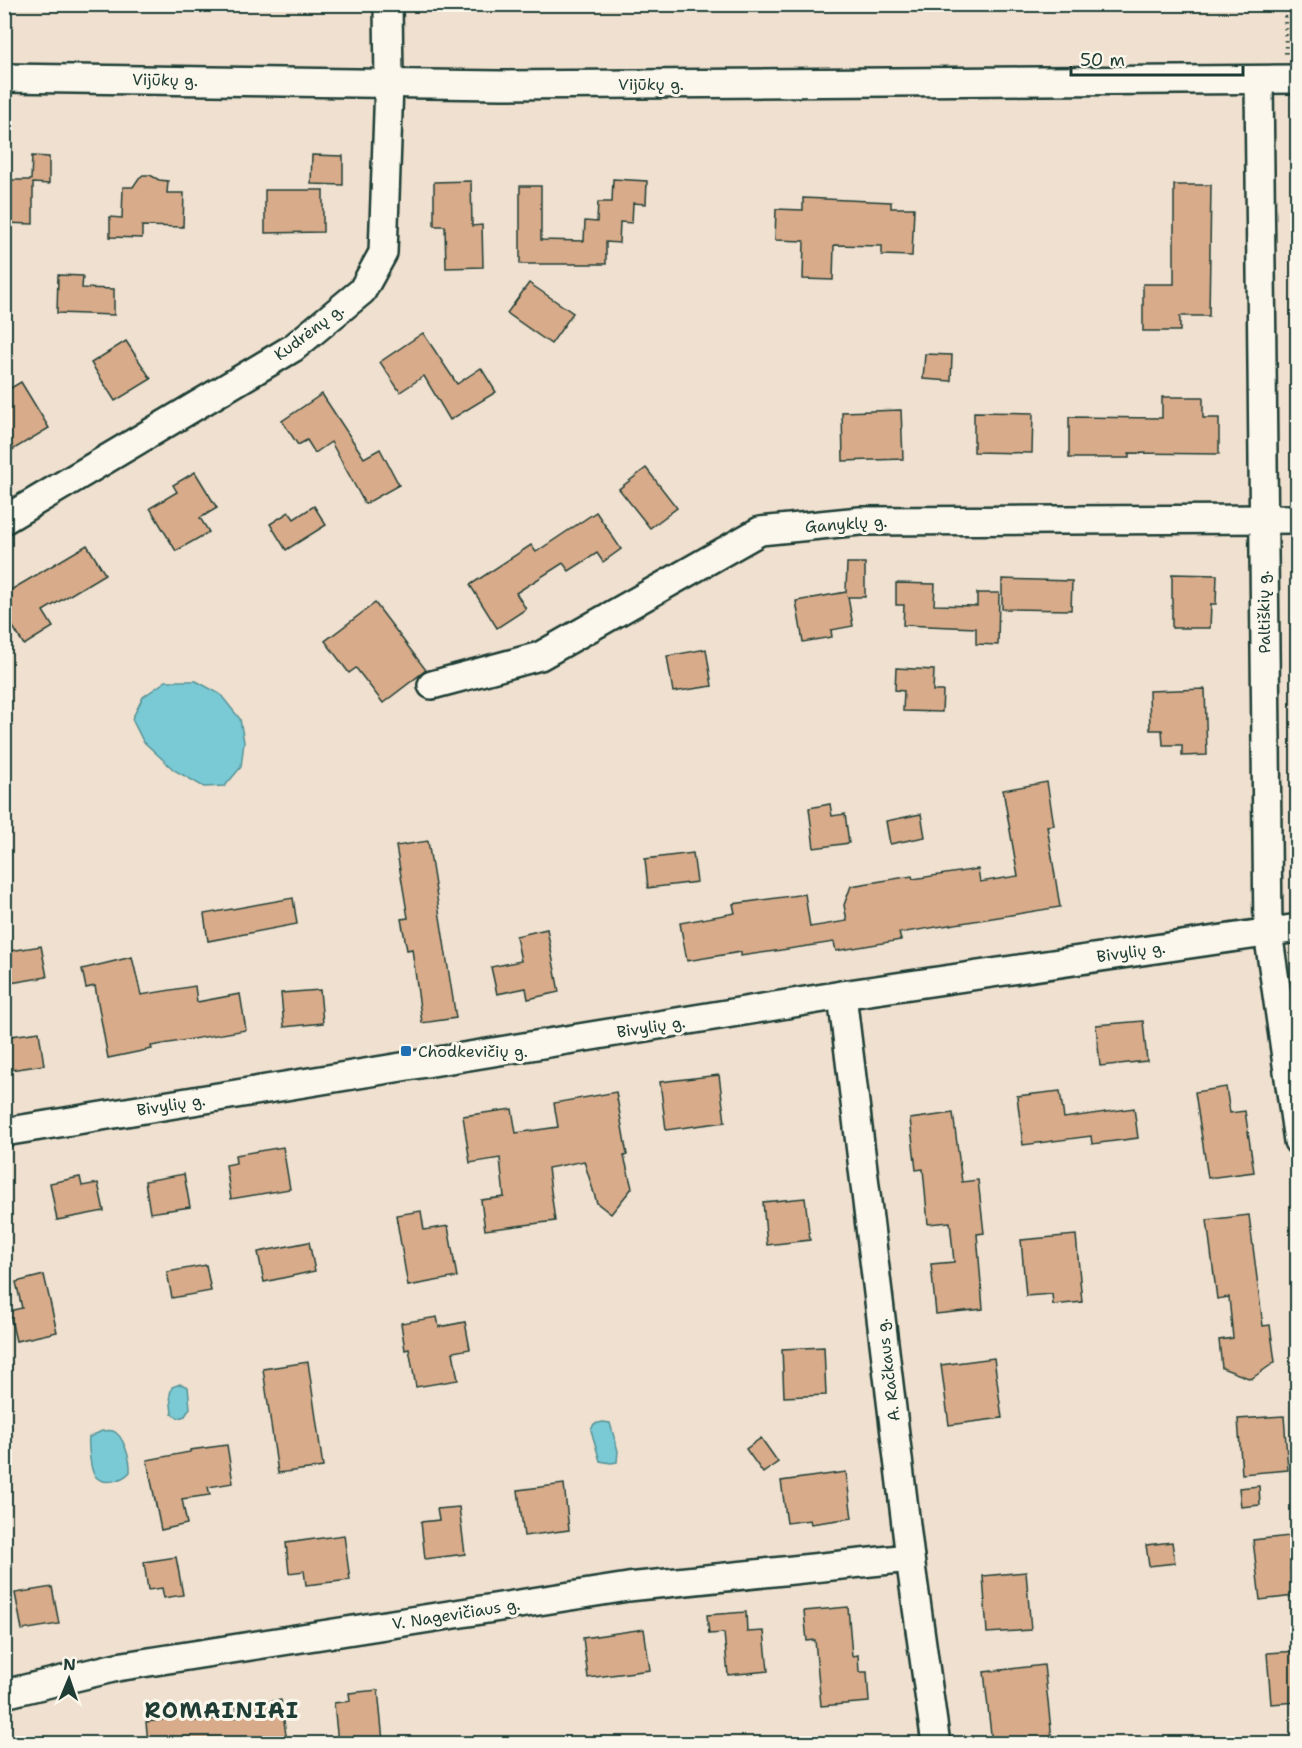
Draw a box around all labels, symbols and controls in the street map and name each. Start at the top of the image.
scale bar [1071,39,1244,77]
text: 50 m [1080,48,1125,72]
street label: Vijūkų g. [132,69,198,91]
street label: Vijūkų g. [618,74,684,95]
street label: Kudrėnų g. [270,299,348,365]
street label: Ganyklų g. [804,511,888,537]
street label: Paltiškių g. [1253,570,1275,654]
street label: Bivylių g. [1095,937,1167,967]
street label: Bivylių g. [615,1011,687,1043]
place label: Chodkevičių g. [418,1041,528,1062]
marker: Chodkevičių g. [399,1044,413,1058]
street label: Bivylių g. [135,1089,207,1121]
street label: A. Račkaus g. [871,1317,905,1423]
street label: V. Nagevičiaus g. [390,1594,522,1634]
north arrow [39,1649,99,1709]
text: N [63,1654,76,1675]
district label: ROMAINIAI [144,1696,300,1725]

